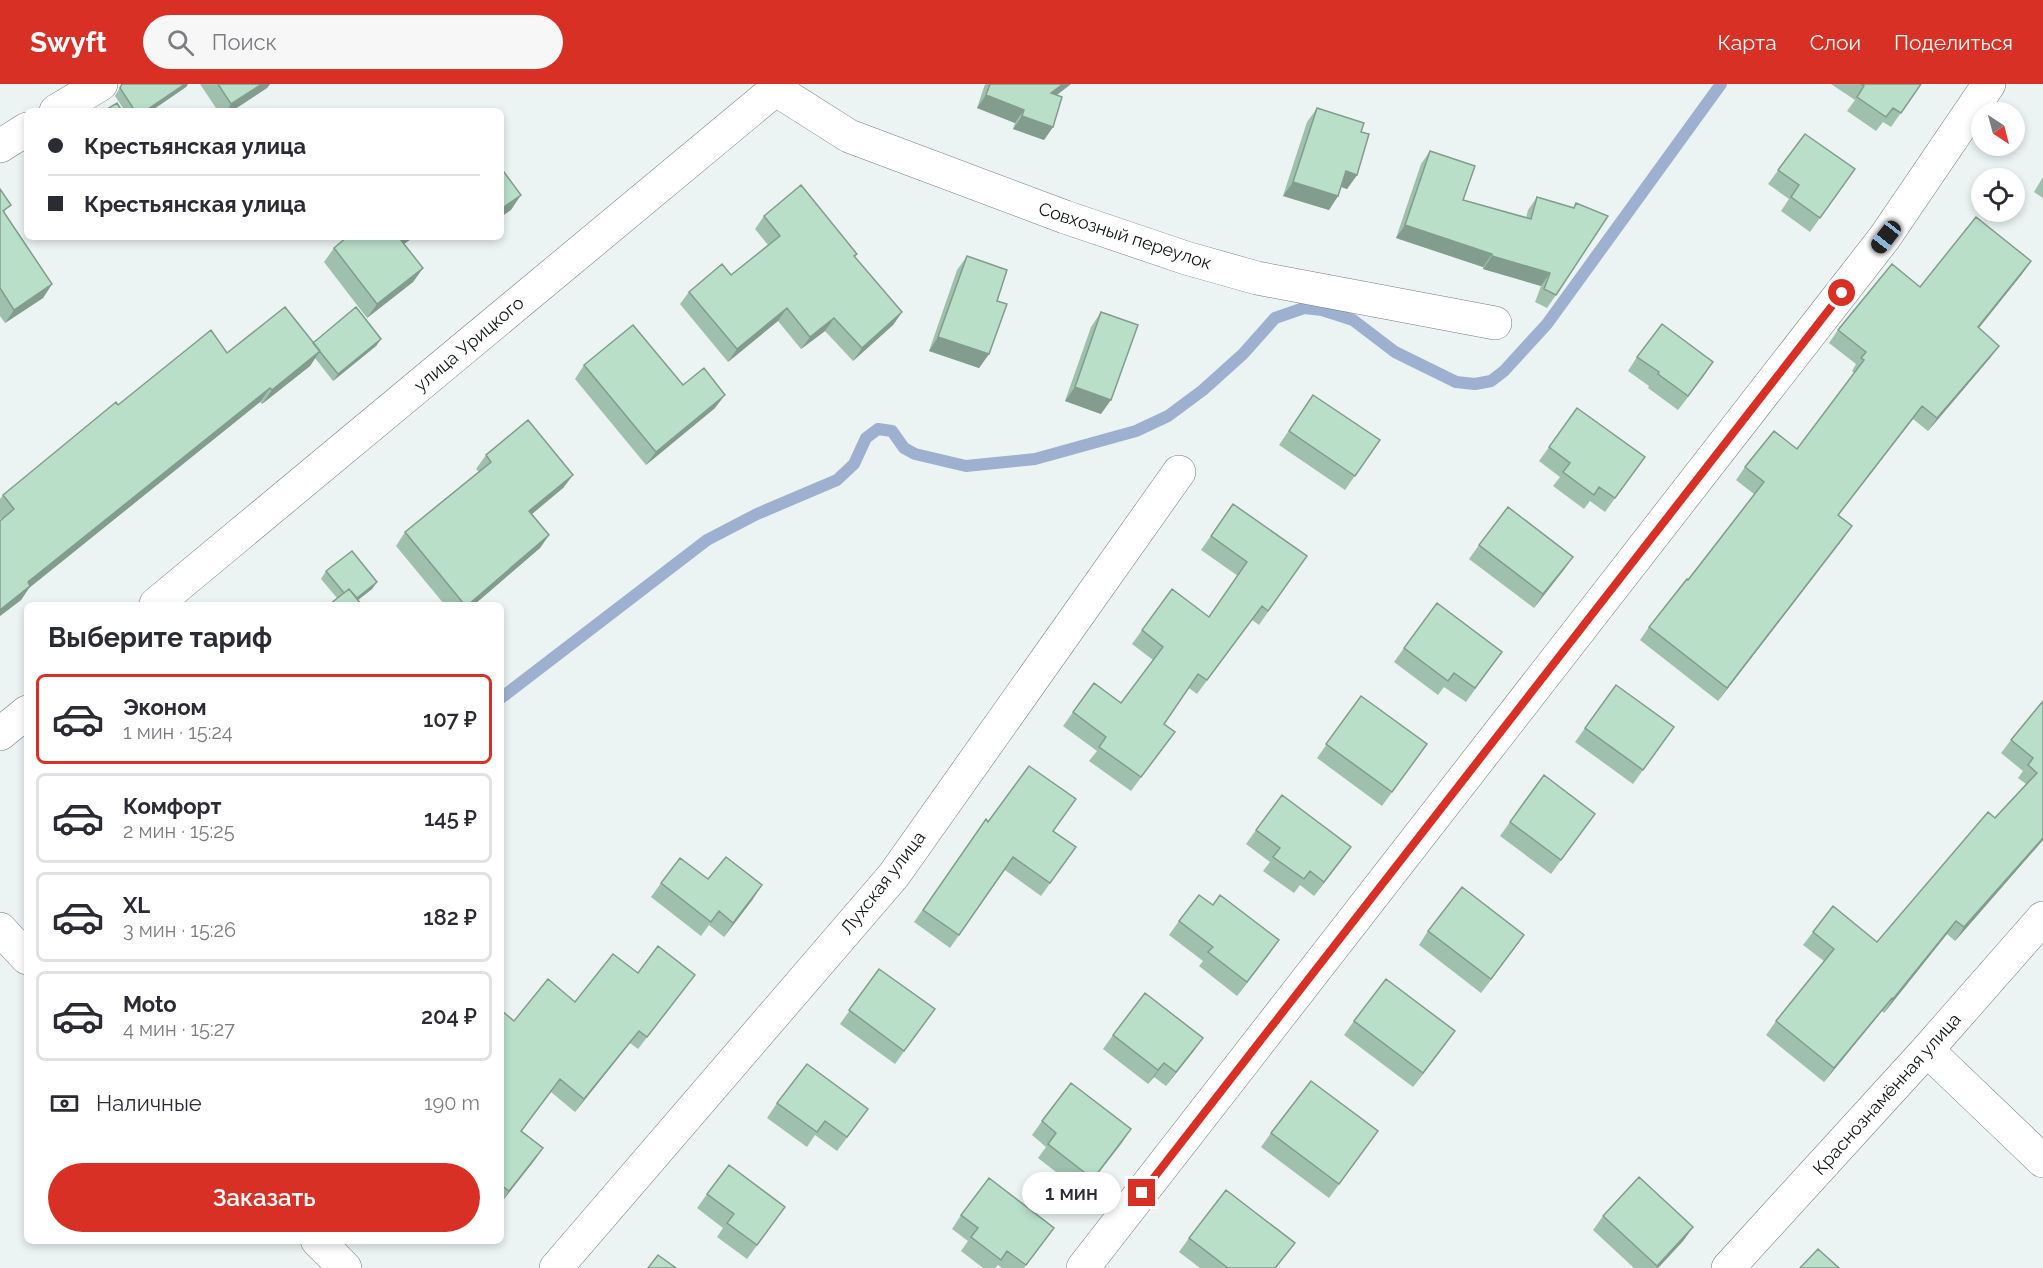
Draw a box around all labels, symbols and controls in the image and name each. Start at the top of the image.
search box [143,15,563,69]
text: Swyft [30,26,107,59]
icon: search [164,26,197,59]
text: Поиск [212,29,277,55]
text: Карта [1718,30,1777,55]
text: Слои [1810,30,1861,55]
text: Поделиться [1894,30,2013,55]
north arrow [1971,102,2025,156]
map controls [1971,102,2025,222]
text: Крестьянская улица [84,133,306,159]
button: locate [1971,168,2025,222]
text: Крестьянская улица [84,191,306,217]
street label: Совхозный переулок [1036,198,1214,273]
car [1868,217,1904,257]
route start [1828,279,1855,306]
street label: улица Урицкого [410,292,528,396]
text: Выберите тариф [48,622,272,653]
icon: car [51,692,105,746]
text: Эконом [123,694,207,720]
text: 107 ₽ [423,706,477,732]
text: 1 мин · 15:24 [123,720,233,744]
icon: car [51,791,105,845]
text: Комфорт [123,793,221,819]
text: 145 ₽ [424,805,477,831]
text: 2 мин · 15:25 [123,819,235,843]
street label: Лухская улица [836,827,929,939]
icon: car [51,890,105,944]
text: XL [123,892,150,918]
text: 182 ₽ [423,904,477,930]
text: 3 мин · 15:26 [123,918,236,942]
icon: car [51,989,105,1043]
text: Moto [123,991,177,1017]
text: 204 ₽ [421,1003,477,1029]
street label: Краснознамённая улица [1808,1008,1965,1179]
text: 4 мин · 15:27 [123,1017,235,1041]
icon: cash [48,1087,81,1120]
text: Наличные [96,1090,202,1116]
text: 190 m [424,1091,480,1115]
button: Заказать [48,1163,480,1232]
callout: 1 мин [1022,1172,1121,1214]
route end [1128,1179,1155,1206]
text: 1 мин [1045,1181,1098,1205]

